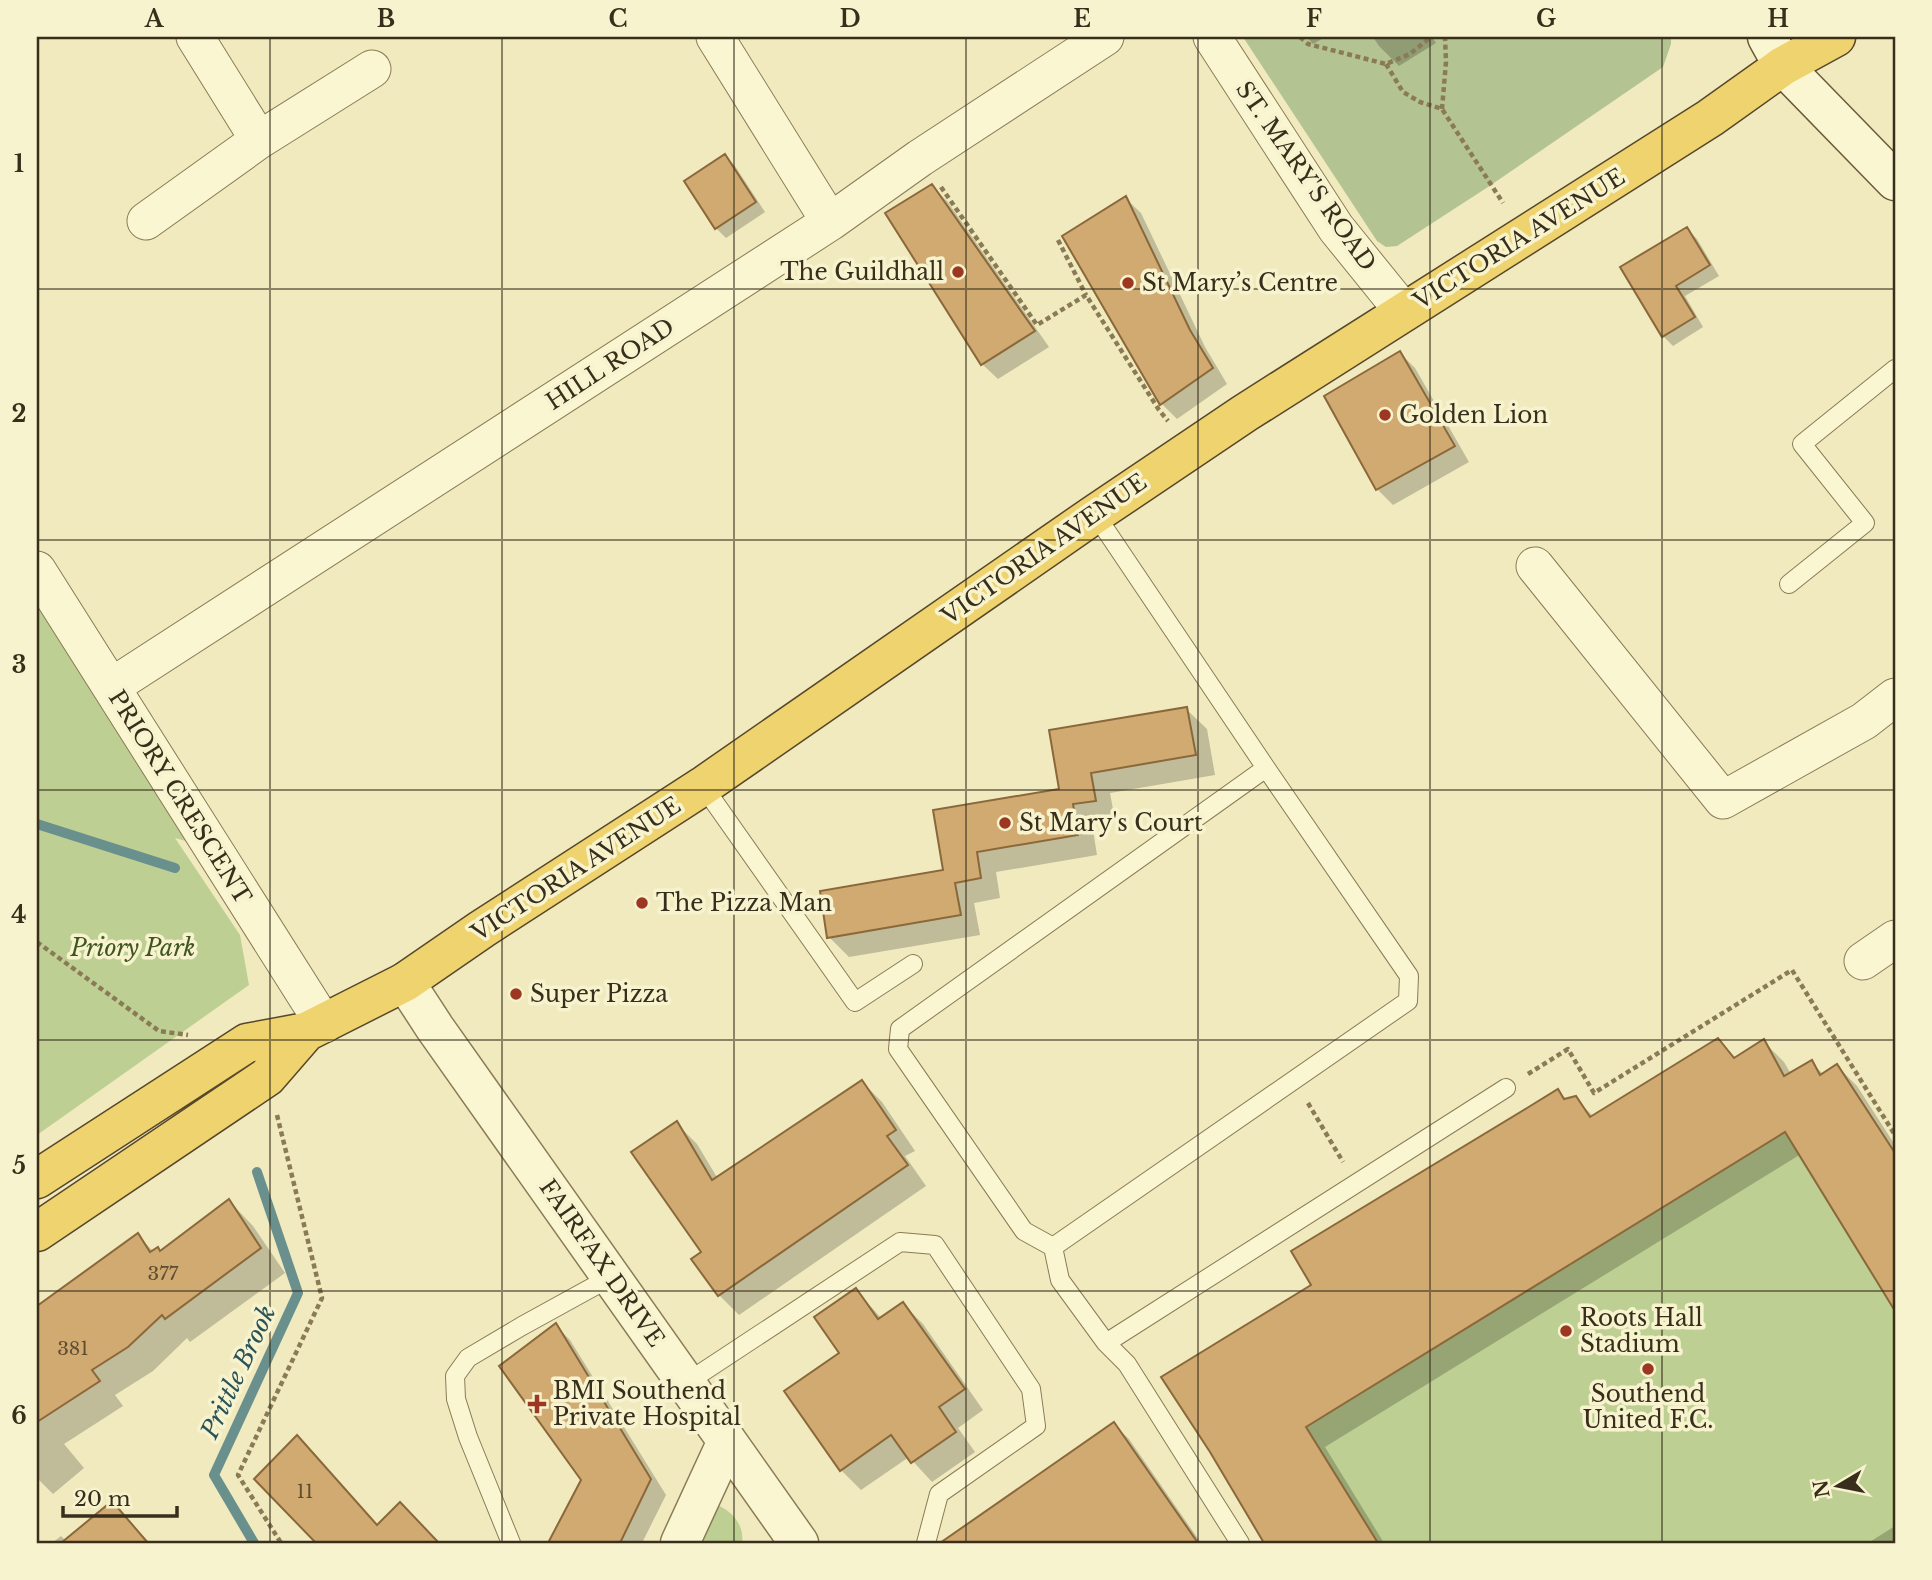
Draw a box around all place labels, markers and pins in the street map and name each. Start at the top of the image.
place label: The Guildhall [780,258,944,286]
marker: The Guildhall [950,264,966,280]
place label: St Mary’s Centre [1142,269,1338,297]
marker: St Mary’s Centre [1120,275,1136,291]
place label: Golden Lion [1399,401,1548,429]
marker: Golden Lion [1377,407,1393,423]
place label: St Mary's Court [1019,809,1203,837]
marker: St Mary's Court [997,815,1013,831]
place label: The Pizza Man [656,889,832,917]
marker: The Pizza Man [634,895,650,911]
place label: Super Pizza [530,980,668,1008]
marker: Super Pizza [508,986,524,1002]
place label: Roots Hall Stadium [1580,1304,1703,1358]
marker: Roots Hall Stadium [1558,1323,1574,1339]
marker: Southend United F.C. [1640,1361,1656,1377]
place label: BMI Southend Private Hospital [553,1377,741,1431]
place label: Southend United F.C. [1583,1380,1713,1434]
marker: BMI Southend Private Hospital [527,1394,547,1414]

